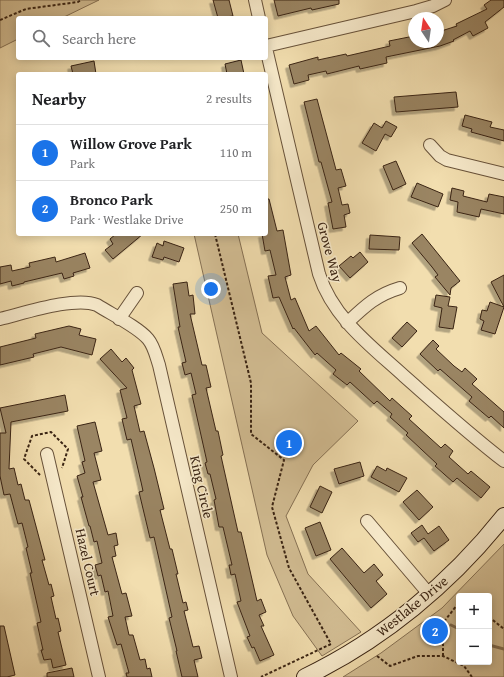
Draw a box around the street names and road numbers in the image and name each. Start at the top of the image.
street label: Grove Way [312,220,348,285]
street label: King Circle [185,454,219,521]
street label: Hazel Court [71,526,105,598]
street label: Westlake Drive [372,571,452,641]

